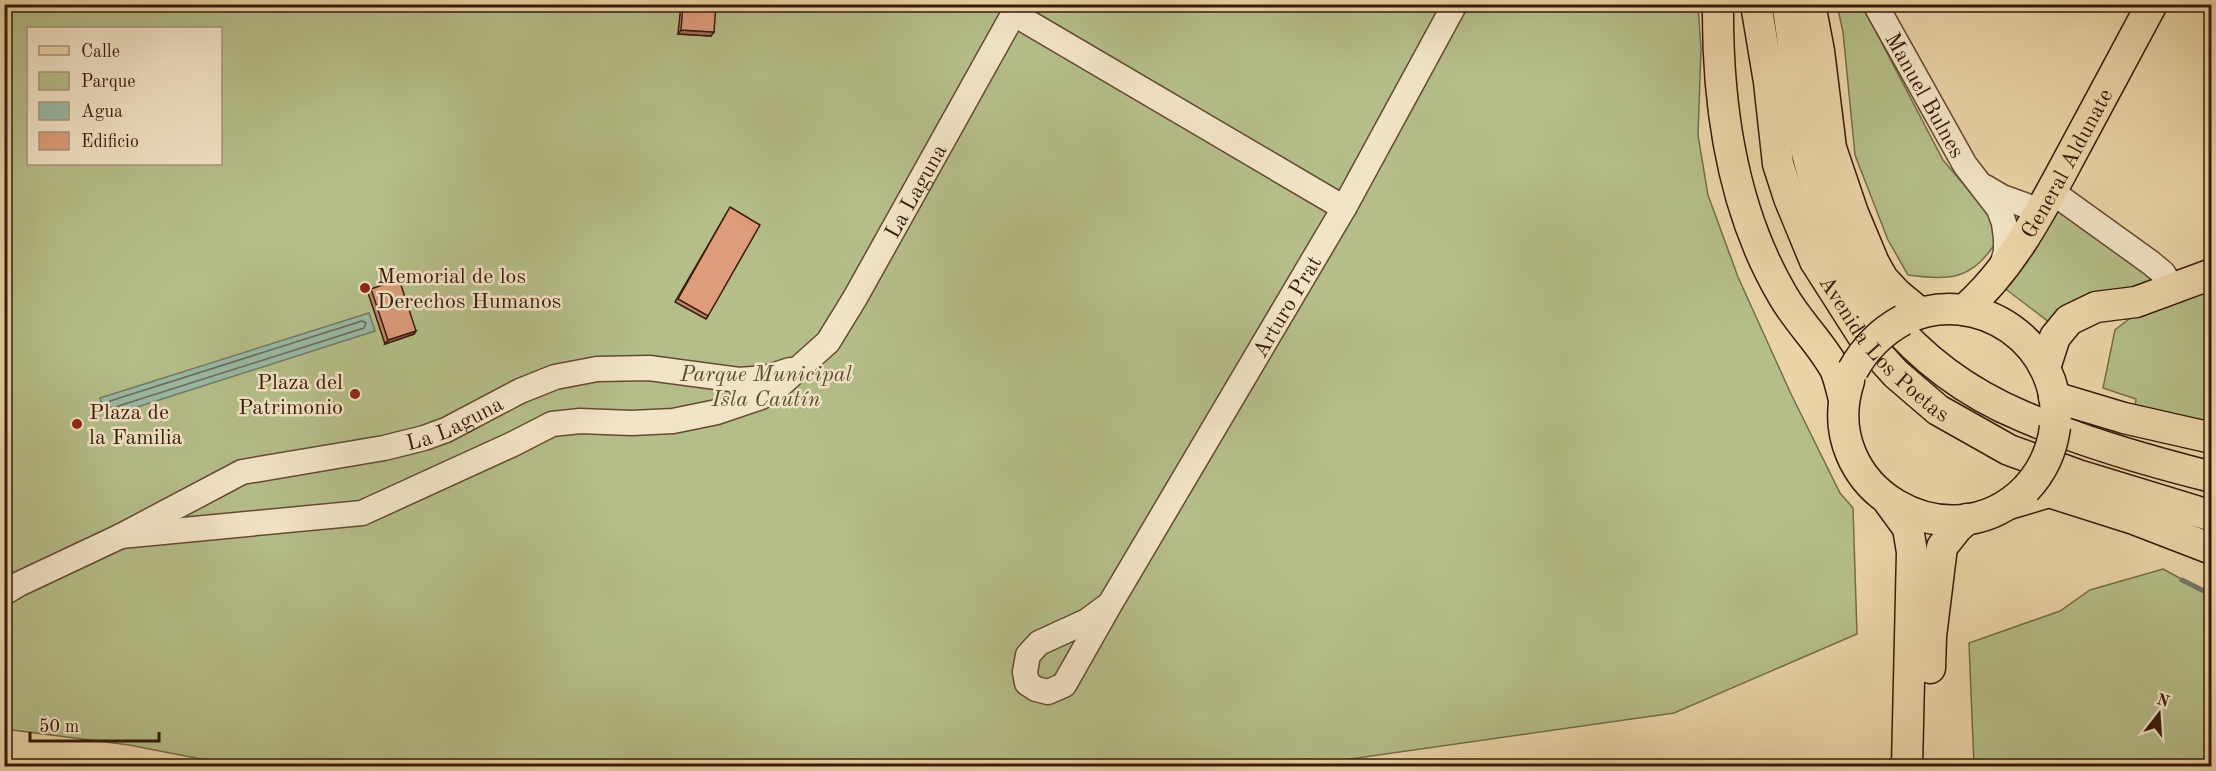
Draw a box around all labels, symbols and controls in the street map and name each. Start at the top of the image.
legend [27,27,222,165]
street label: Manuel Bulnes [1880,29,1968,162]
text: Calle [81,43,120,61]
text: Parque [81,73,136,91]
street label: General Aldunate [2018,86,2117,243]
text: Agua [81,103,123,121]
text: Edificio [81,133,139,151]
street label: La Laguna [882,141,952,242]
street label: Arturo Prat [1249,252,1326,362]
place label: Memorial de los Derechos Humanos [377,266,561,313]
street label: Avenida Los Poetas [1814,272,1952,427]
marker: Memorial de los Derechos Humanos [358,281,372,295]
park label: Parque Municipal Isla Cautín [679,364,853,411]
place label: Plaza del Patrimonio [238,372,343,419]
marker: Plaza del Patrimonio [348,387,362,401]
street label: La Laguna [404,393,507,455]
place label: Plaza de la Familia [89,402,183,449]
marker: Plaza de la Familia [70,417,84,431]
north arrow [2129,684,2189,744]
text: N [2155,692,2172,711]
scale bar [30,705,159,743]
text: 50 m [39,718,79,736]

